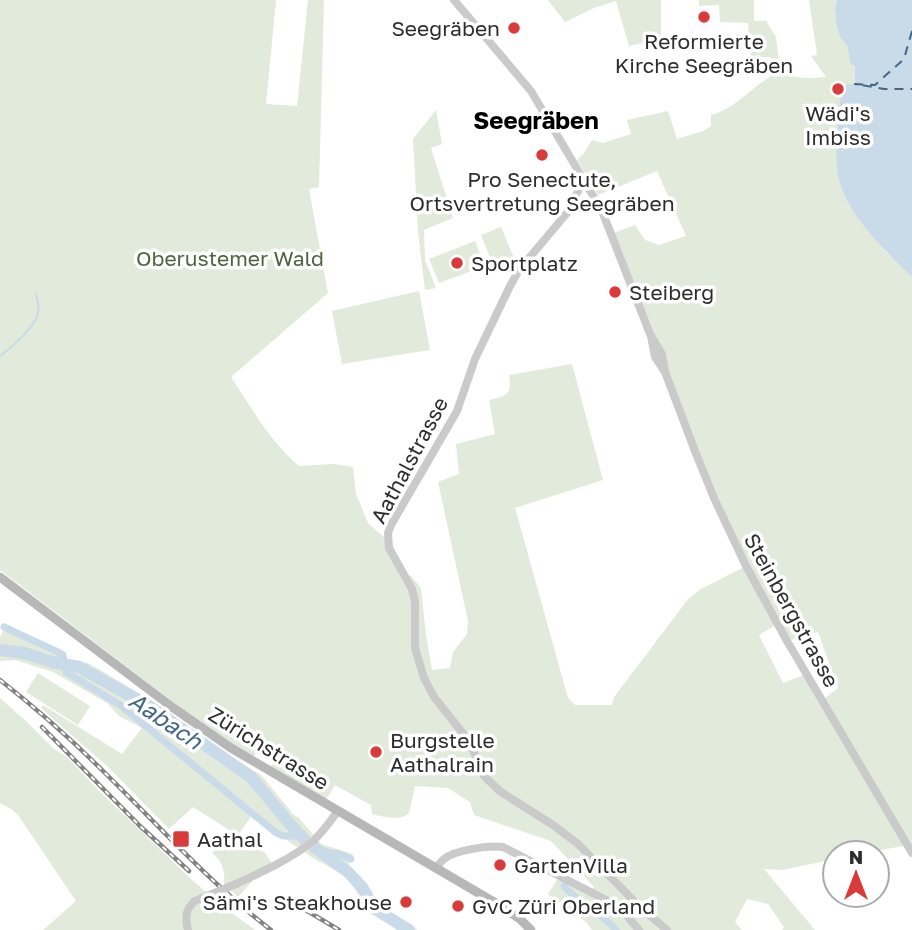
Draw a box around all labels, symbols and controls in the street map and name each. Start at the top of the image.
marker: Reformierte Kirche Seegräben [696,9,712,25]
place label: Seegräben [391,15,500,41]
marker: Seegräben [506,20,522,36]
place label: Reformierte Kirche Seegräben [615,28,793,78]
marker: Wädi's Imbiss [830,81,846,97]
place label: Wädi's Imbiss [805,100,871,150]
district label: Seegräben [473,105,599,134]
marker: Pro Senectute, Ortsvertretung Seegräben [534,147,550,163]
place label: Pro Senectute, Ortsvertretung Seegräben [409,166,675,216]
park label: Oberustemer Wald [136,245,324,271]
place label: Sportplatz [471,250,578,276]
marker: Sportplatz [449,255,465,271]
place label: Steiberg [629,279,714,305]
marker: Steiberg [607,284,623,300]
street label: Aathalstrasse [365,392,453,528]
street label: Steinbergstrasse [739,529,845,691]
water label: Aabach [124,685,209,755]
street label: Zürichstrasse [204,701,334,795]
place label: Burgstelle Aathalrain [390,727,495,777]
marker: Burgstelle Aathalrain [368,744,384,760]
place label: Aathal [197,826,263,852]
marker: Aathal [171,829,191,849]
north arrow [821,839,891,909]
text: N [849,845,863,868]
place label: GartenVilla [514,852,628,878]
marker: GartenVilla [492,857,508,873]
place label: Sämi's Steakhouse [203,889,392,915]
place label: GvC Züri Oberland [472,893,655,919]
marker: Sämi's Steakhouse [398,894,414,910]
marker: GvC Züri Oberland [450,898,466,914]

